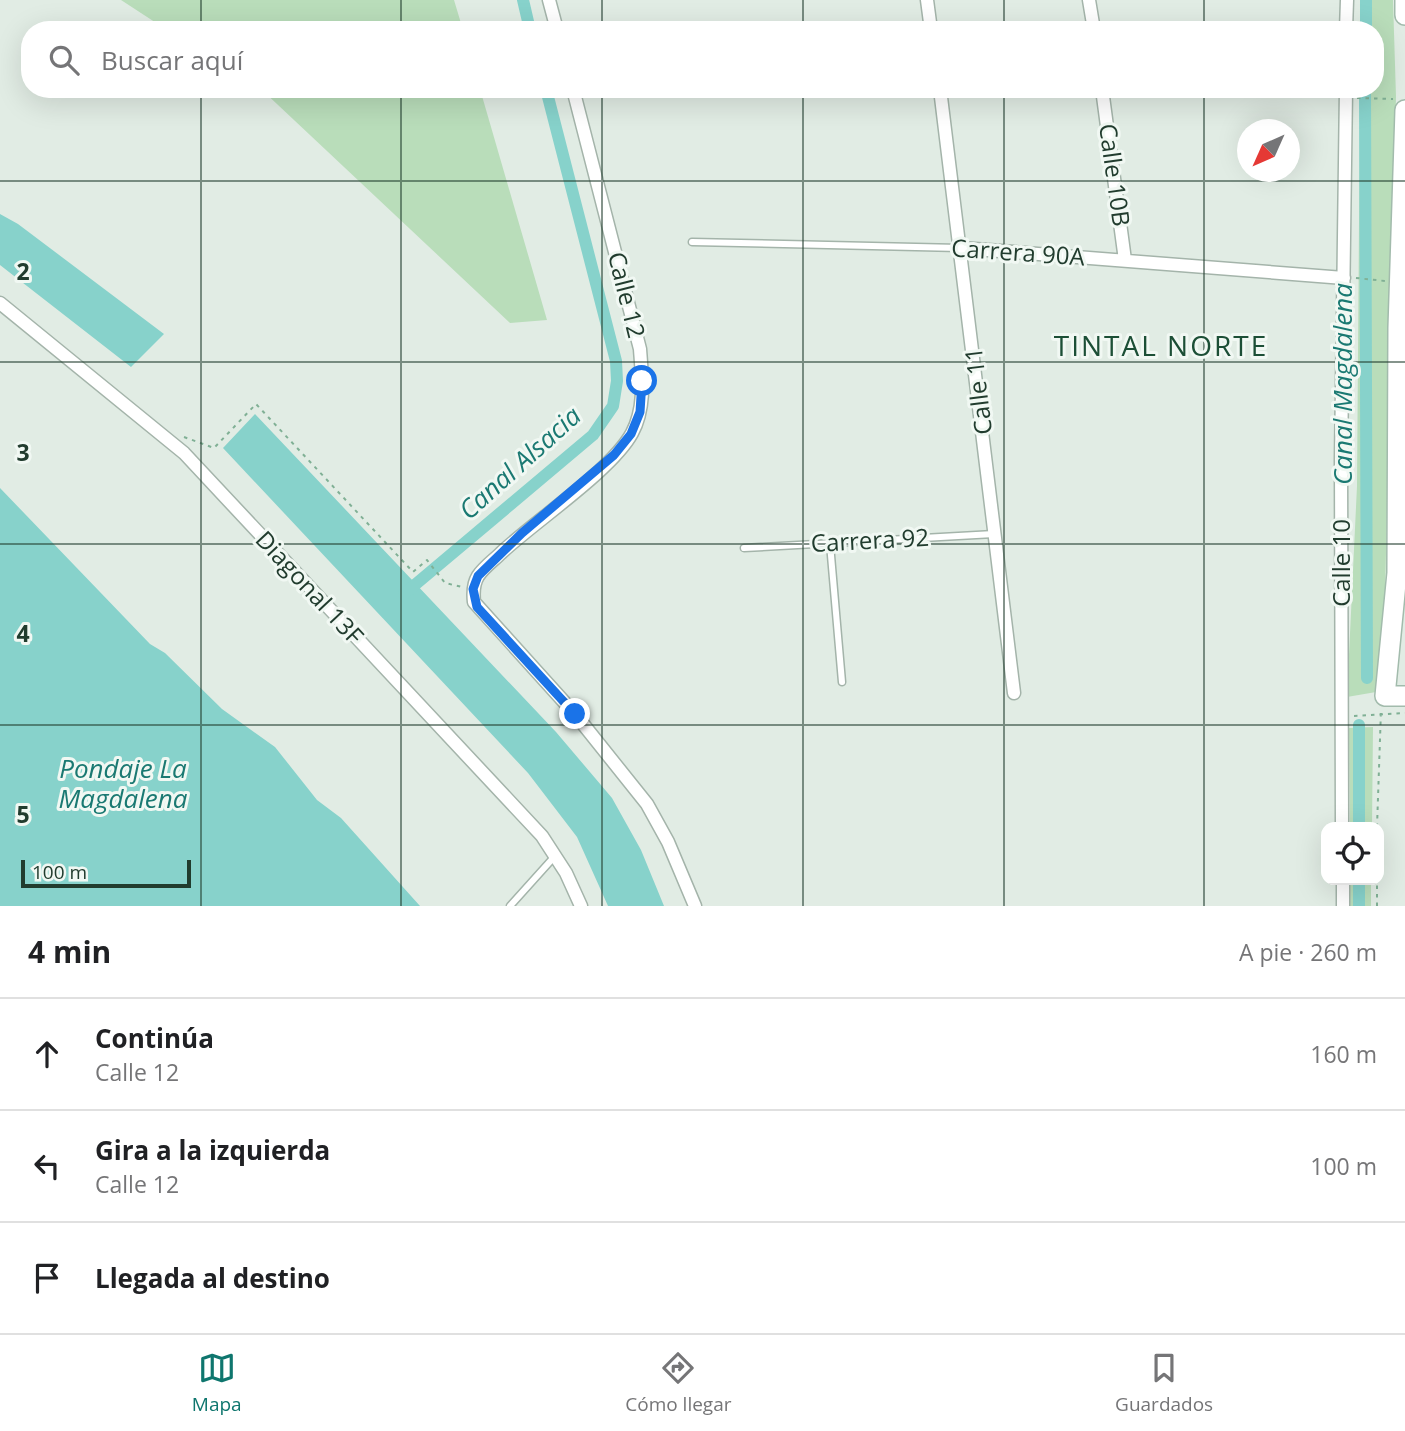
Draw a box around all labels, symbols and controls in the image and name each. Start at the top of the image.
search box [21,21,1384,98]
icon: search [45,41,83,79]
text: Buscar aquí [101,42,243,78]
north arrow [1237,119,1300,182]
street label: Calle 10B [1092,121,1139,228]
street label: Carrera 90A [950,230,1087,273]
street label: Calle 12 [601,248,654,341]
text: 2 [16,255,30,287]
water label: Canal Magdalena [1324,283,1360,485]
district label: TINTAL NORTE [1054,326,1268,364]
street label: Calle 11 [956,346,999,437]
route start [626,365,657,396]
water label: Canal Alsacia [450,397,588,527]
text: 3 [16,436,30,468]
street label: Calle 10 [1324,519,1357,607]
street label: Carrera 92 [810,520,930,559]
street label: Diagonal 13F [249,523,371,651]
text: 4 [16,617,30,649]
route end [559,698,590,729]
water label: Pondaje La Magdalena [59,750,188,816]
text: 5 [16,798,30,830]
map controls [1321,822,1384,885]
button: locate [1321,822,1384,885]
scale bar [21,857,191,889]
text: 100 m [32,859,87,885]
text: 4 min [28,931,111,972]
text: A pie · 260 m [1239,936,1377,968]
text: Continúa [95,1020,214,1056]
icon: ahead [28,1035,66,1073]
text: 160 m [1310,1038,1377,1070]
text: Calle 12 [95,1056,179,1088]
text: Gira a la izquierda [95,1132,330,1168]
icon: left [28,1147,66,1185]
text: 100 m [1310,1150,1377,1182]
text: Calle 12 [95,1168,179,1200]
icon: arrive [28,1259,66,1297]
text: Llegada al destino [95,1260,330,1296]
tab: Mapa [192,1349,242,1417]
tab: Cómo llegar [625,1349,732,1417]
tab: Guardados [1115,1349,1213,1417]

